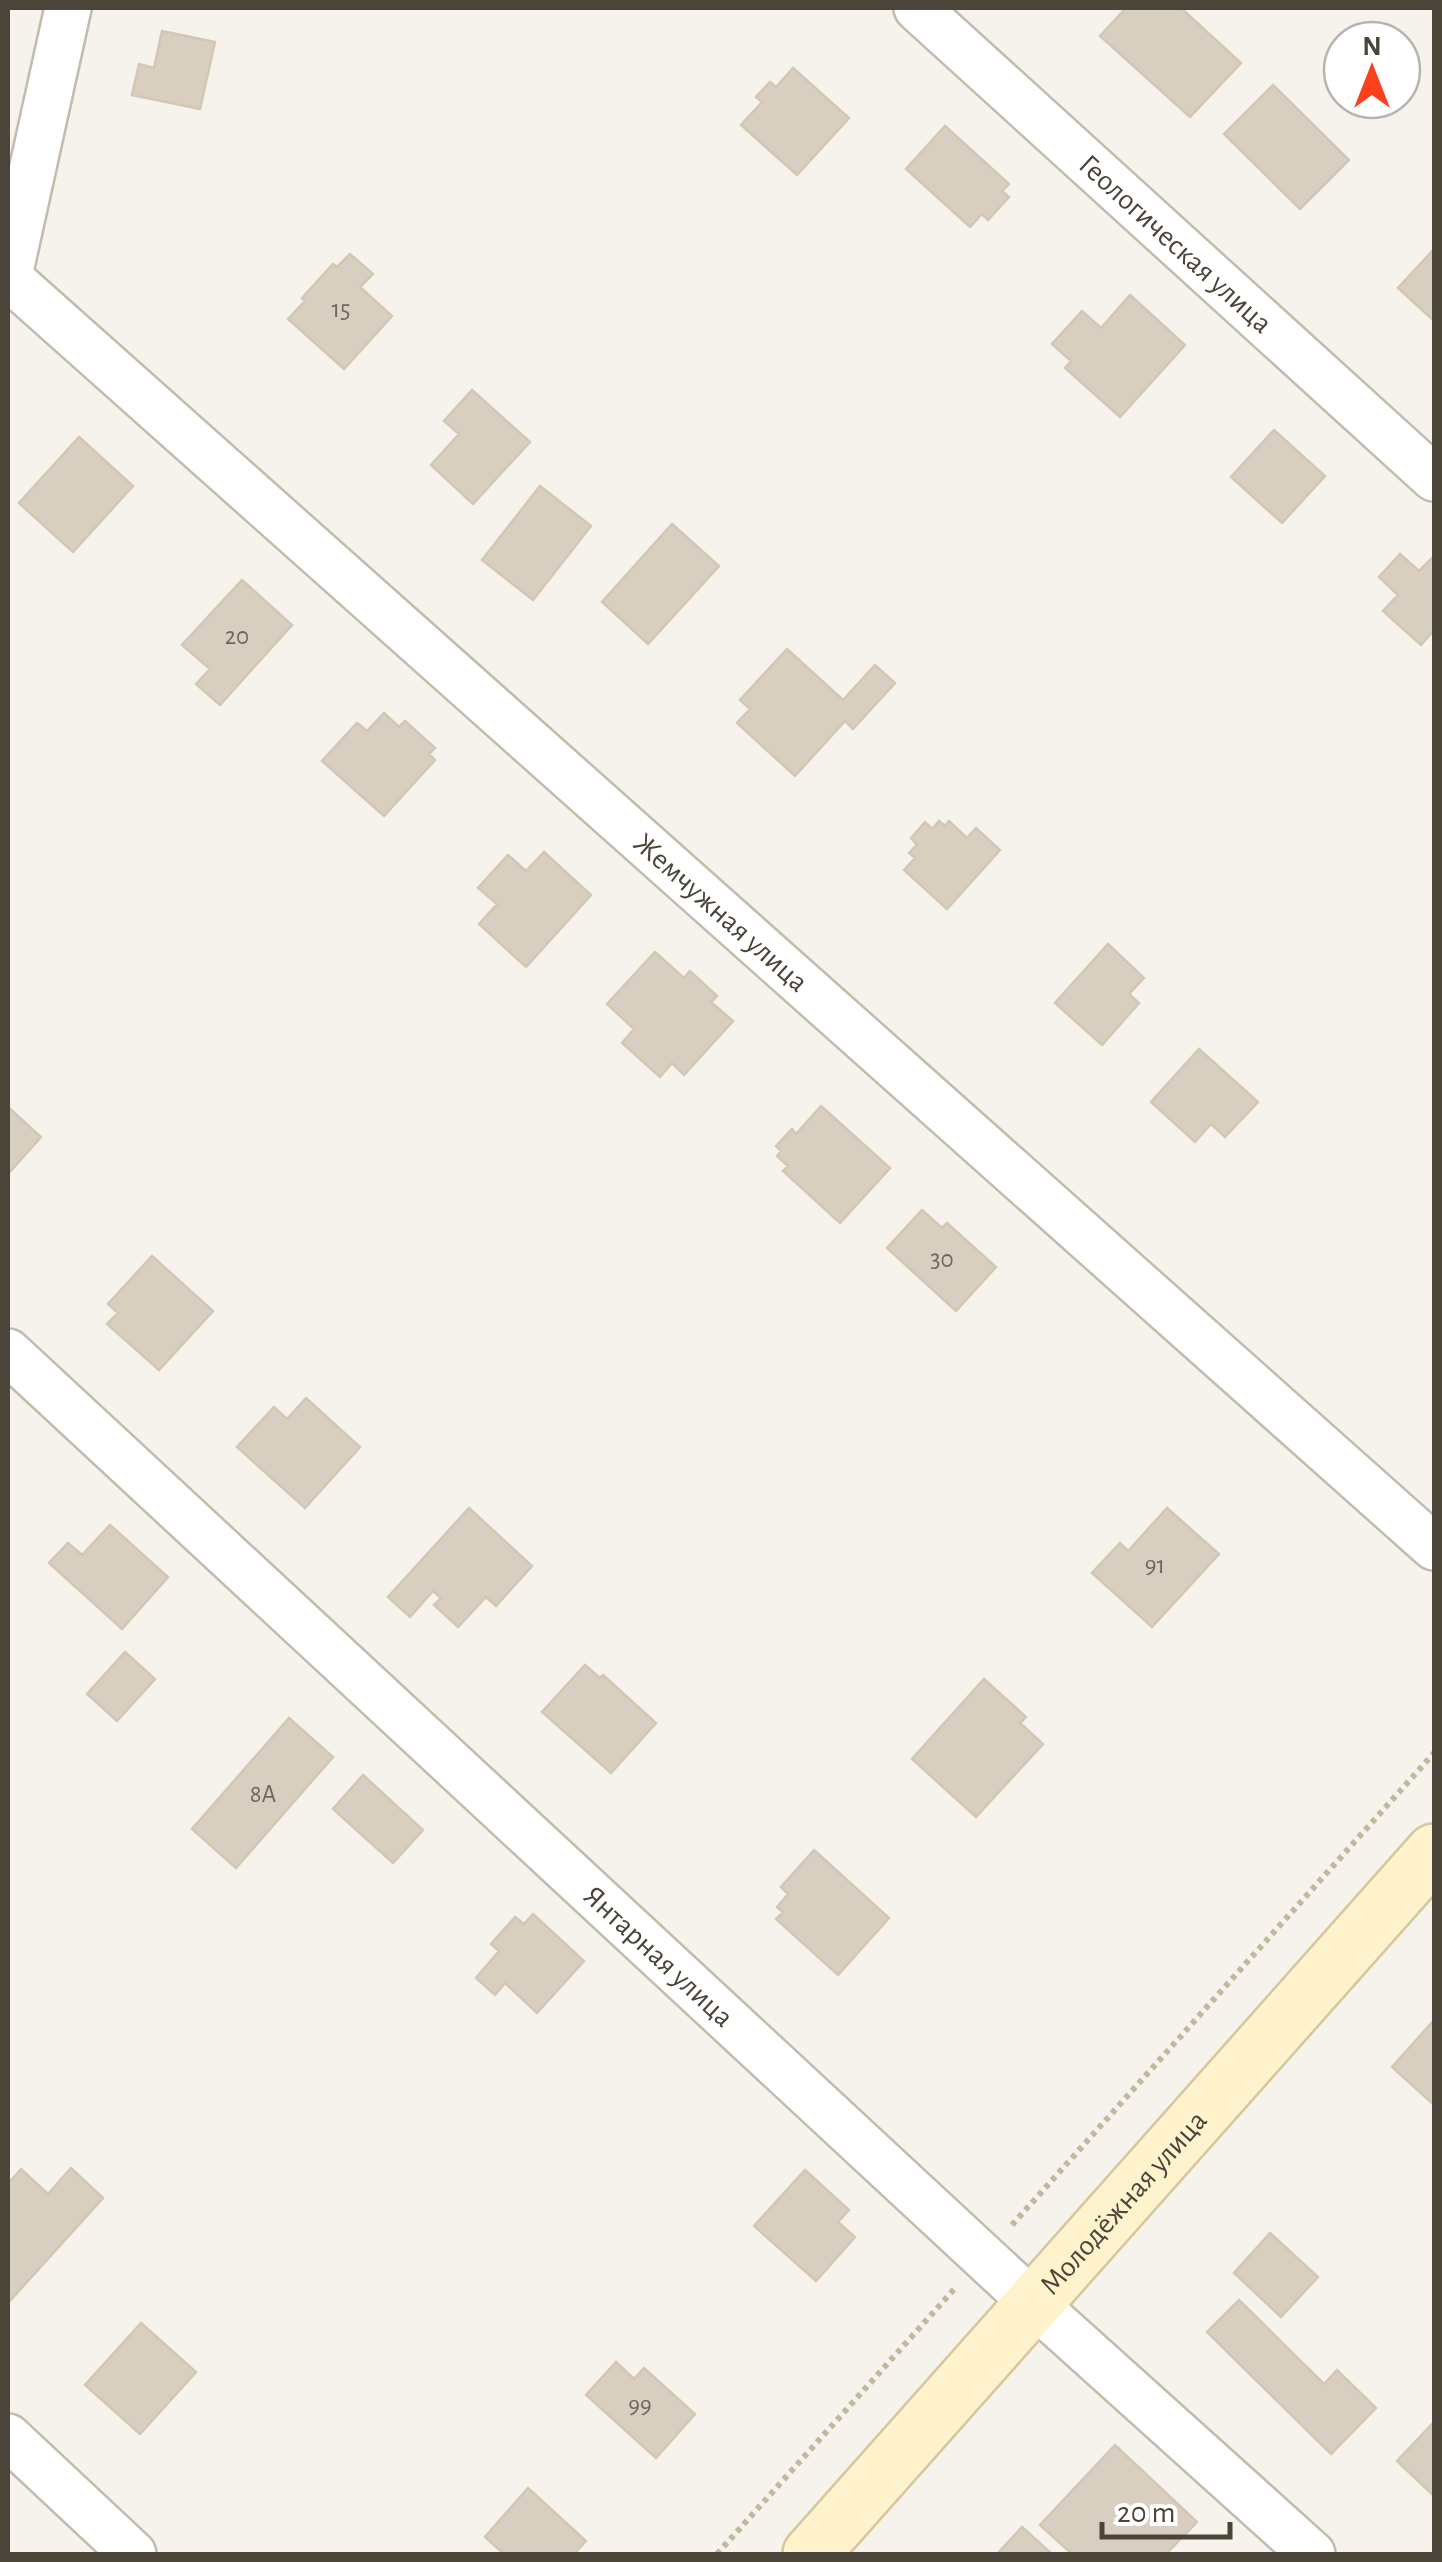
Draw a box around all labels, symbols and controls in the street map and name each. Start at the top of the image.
north arrow [1322,20,1422,120]
text: N [1362,33,1382,61]
street label: Геологическая улица [1073,149,1278,339]
house number: 15 [331,297,351,322]
house number: 20 [225,624,249,649]
street label: Жемчужная улица [628,828,813,998]
house number: 30 [930,1247,954,1272]
house number: 91 [1145,1553,1165,1578]
house number: 8А [250,1782,277,1807]
street label: Янтарная улица [578,1880,739,2033]
street label: Молодёжная улица [1035,2105,1213,2301]
house number: 99 [628,2393,652,2418]
scale bar [1102,2477,1230,2539]
text: 20 m [1117,2498,1175,2528]

